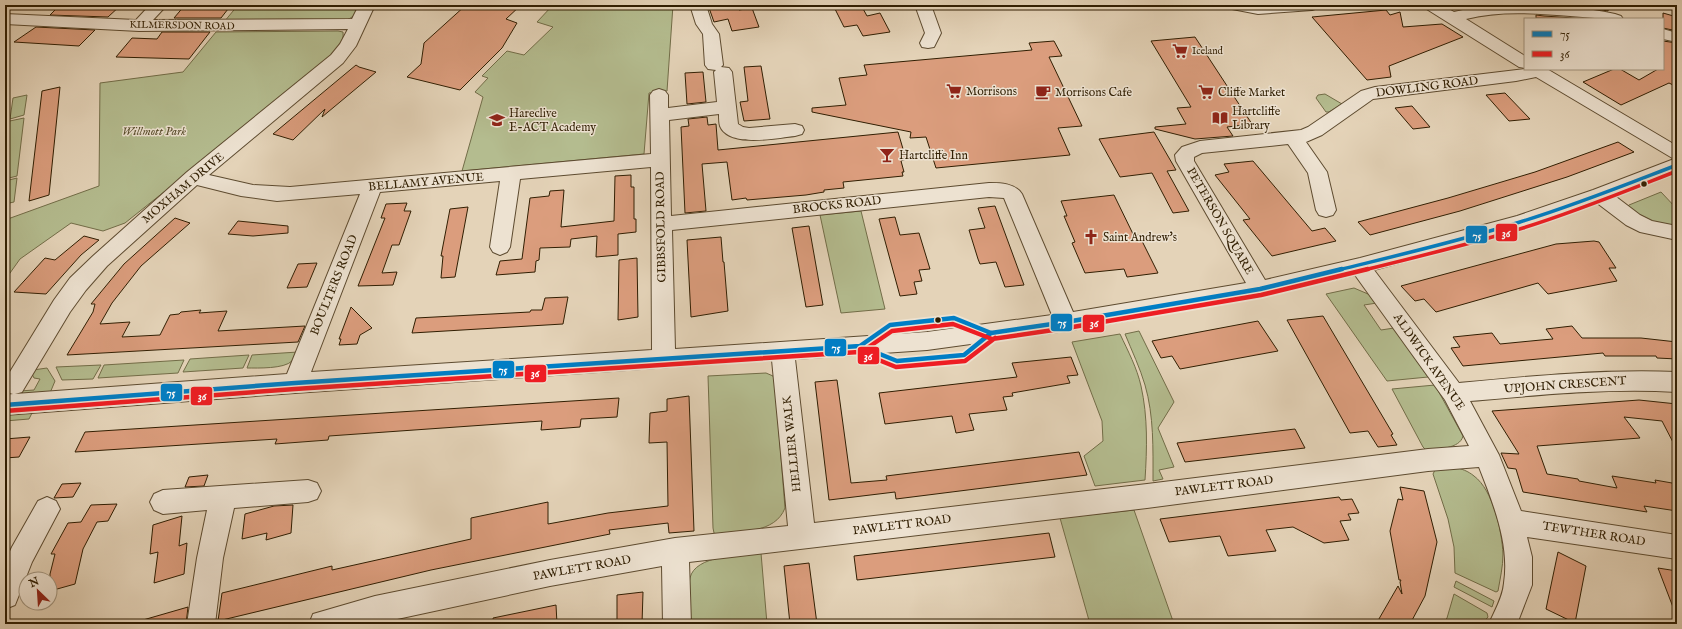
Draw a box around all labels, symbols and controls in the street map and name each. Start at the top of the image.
legend [1524,18,1664,70]
street label: KILMERSDON ROAD [129,19,235,33]
text: 75 [1560,27,1571,42]
supermarket icon: Iceland [1171,42,1189,60]
place label: Iceland [1192,45,1223,58]
text: 36 [1560,47,1570,62]
street label: DOWLING ROAD [1375,73,1480,101]
supermarket icon: Morrisons [945,82,963,100]
cafe icon: Morrisons Cafe [1034,83,1052,101]
supermarket icon: Cliffe Market [1197,83,1215,101]
place label: Morrisons [966,84,1017,99]
place label: Morrisons Cafe [1055,85,1133,100]
place label: Cliffe Market [1218,85,1285,100]
place label: Hartcliffe Library [1232,104,1281,133]
place label: Hareclive E-ACT Academy [509,106,596,135]
library icon: Hartcliffe Library [1211,109,1229,127]
school or university icon: Hareclive E-ACT Academy [488,111,506,129]
park label: Willmott Park [122,124,186,139]
bar icon: Hartcliffe Inn [878,146,896,164]
place label: Hartcliffe Inn [899,148,968,163]
street label: MOXHAM DRIVE [139,149,227,227]
street label: PETERSON SQUARE [1183,165,1257,277]
street label: BELLAMY AVENUE [368,169,484,195]
street label: GIBBSFOLD ROAD [653,171,669,283]
unlabelled marker [1639,179,1649,189]
street label: BROCKS ROAD [792,193,882,217]
line badge: 36 [1495,223,1518,242]
line badge: 75 [1465,225,1488,244]
text: 36 [1502,227,1512,241]
church icon: Saint Andrew's [1082,228,1100,246]
text: 75 [1472,229,1482,243]
place label: Saint Andrew's [1103,230,1177,245]
street label: BOULTERS ROAD [307,232,361,338]
street label: ALDWICK AVENUE [1389,310,1468,413]
line badge: 75 [1050,313,1073,332]
line badge: 36 [1082,314,1105,333]
unlabelled marker [933,315,943,325]
text: 75 [1057,316,1067,330]
text: 36 [1090,317,1100,331]
line badge: 75 [824,338,847,357]
text: 75 [831,341,841,355]
line badge: 36 [857,346,880,365]
text: 36 [864,350,874,364]
line badge: 75 [492,360,515,379]
text: 75 [498,363,508,377]
line badge: 36 [524,364,547,383]
text: 36 [531,367,541,381]
street label: UPJOHN CRESCENT [1503,373,1627,398]
line badge: 75 [160,383,183,402]
text: 75 [166,386,176,400]
line badge: 36 [190,386,213,406]
text: 36 [198,390,208,404]
street label: HELLIER WALK [779,395,805,493]
street label: PAWLETT ROAD [1174,472,1274,499]
street label: PAWLETT ROAD [852,511,952,538]
street label: TEWTHER ROAD [1541,518,1647,550]
street label: PAWLETT ROAD [532,552,632,584]
north arrow [18,571,58,611]
text: N [26,574,42,592]

